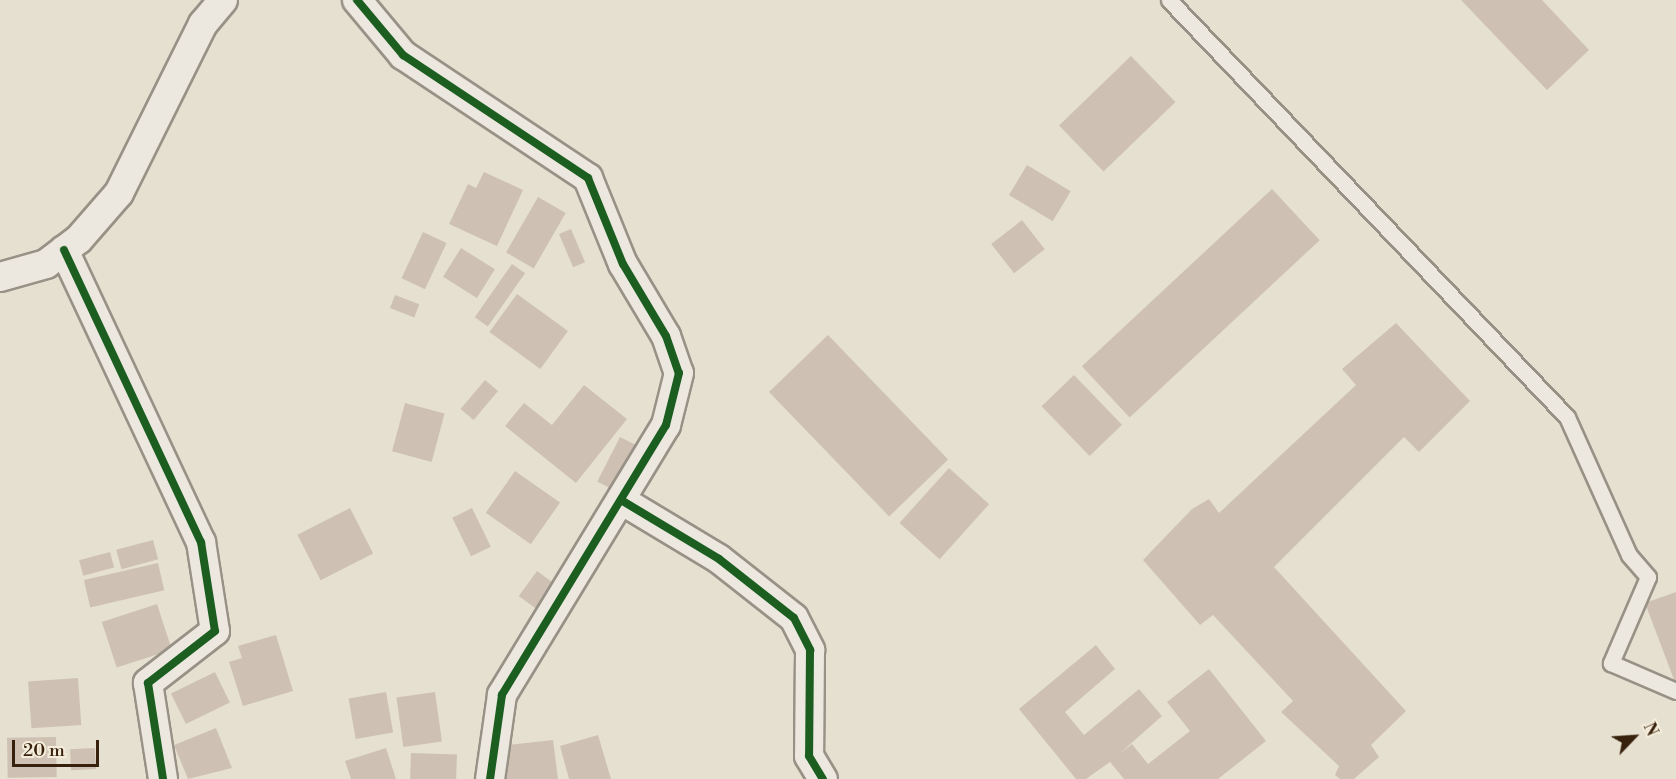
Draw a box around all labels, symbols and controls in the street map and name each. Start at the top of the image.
north arrow [1604,707,1664,767]
text: N [1639,719,1662,739]
scale bar [15,728,102,766]
text: 20 m [23,739,65,762]

